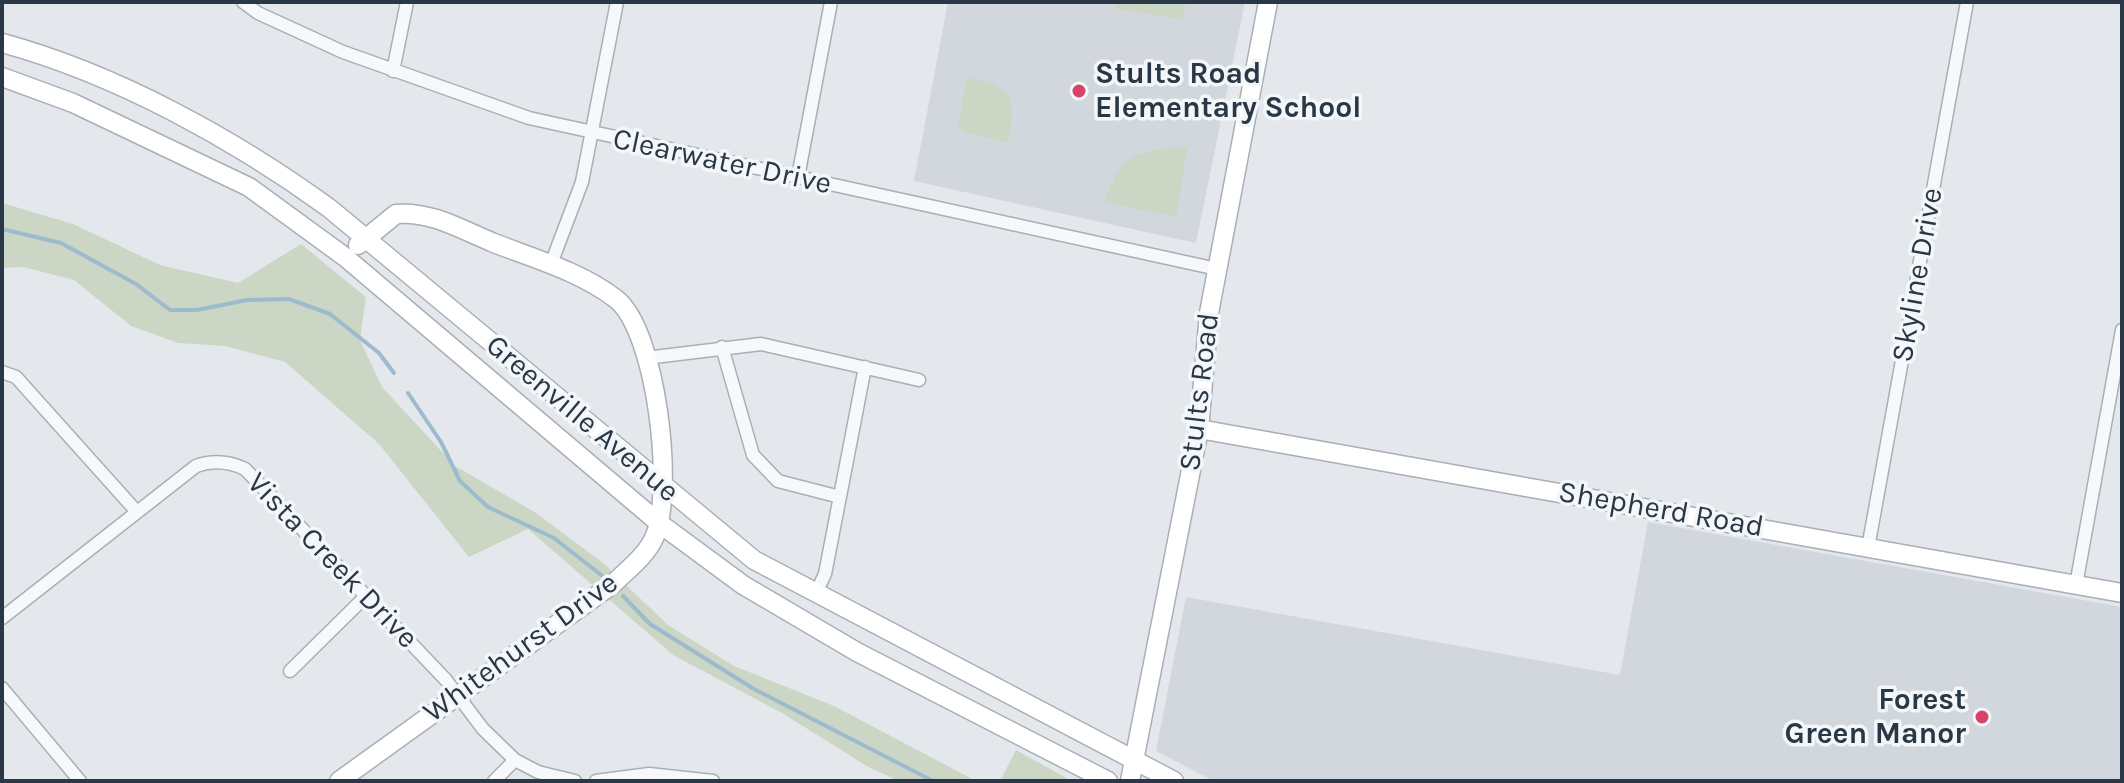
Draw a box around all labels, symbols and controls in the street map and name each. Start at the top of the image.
place label: Stults Road Elementary School [1095,56,1361,126]
marker: Stults Road Elementary School [1070,82,1088,100]
street label: Clearwater Drive [609,121,835,203]
street label: Skyline Drive [1885,185,1951,365]
street label: Stults Road [1172,311,1228,473]
street label: Greenville Avenue [478,328,686,510]
street label: Vista Creek Drive [239,466,425,656]
street label: Shepherd Road [1556,474,1766,546]
street label: Whitehurst Drive [417,565,625,731]
place label: Forest Green Manor [1785,682,1966,752]
marker: Forest Green Manor [1973,708,1991,726]

